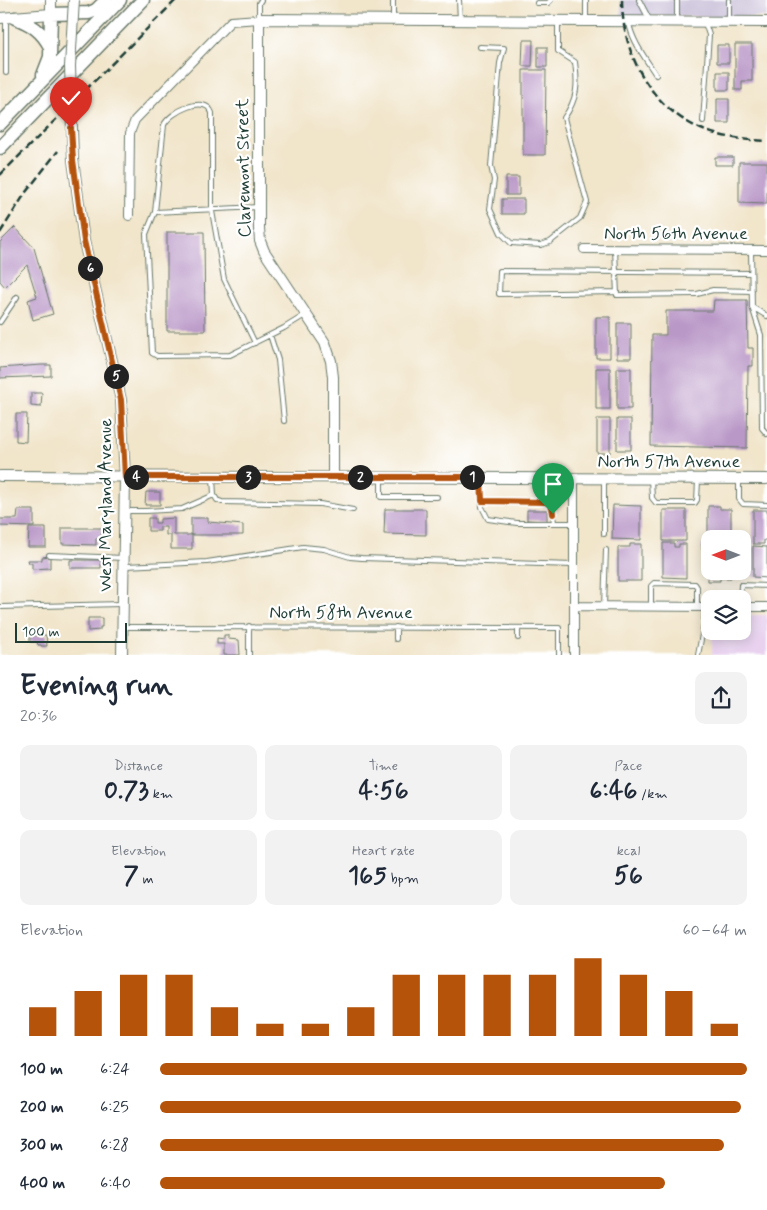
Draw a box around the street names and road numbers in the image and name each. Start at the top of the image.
street label: Claremont Street [231,98,257,238]
street label: North 56th Avenue [604,222,748,246]
street label: West Maryland Avenue [94,418,118,592]
street label: North 57th Avenue [598,450,741,474]
street label: North 58th Avenue [269,601,413,625]

